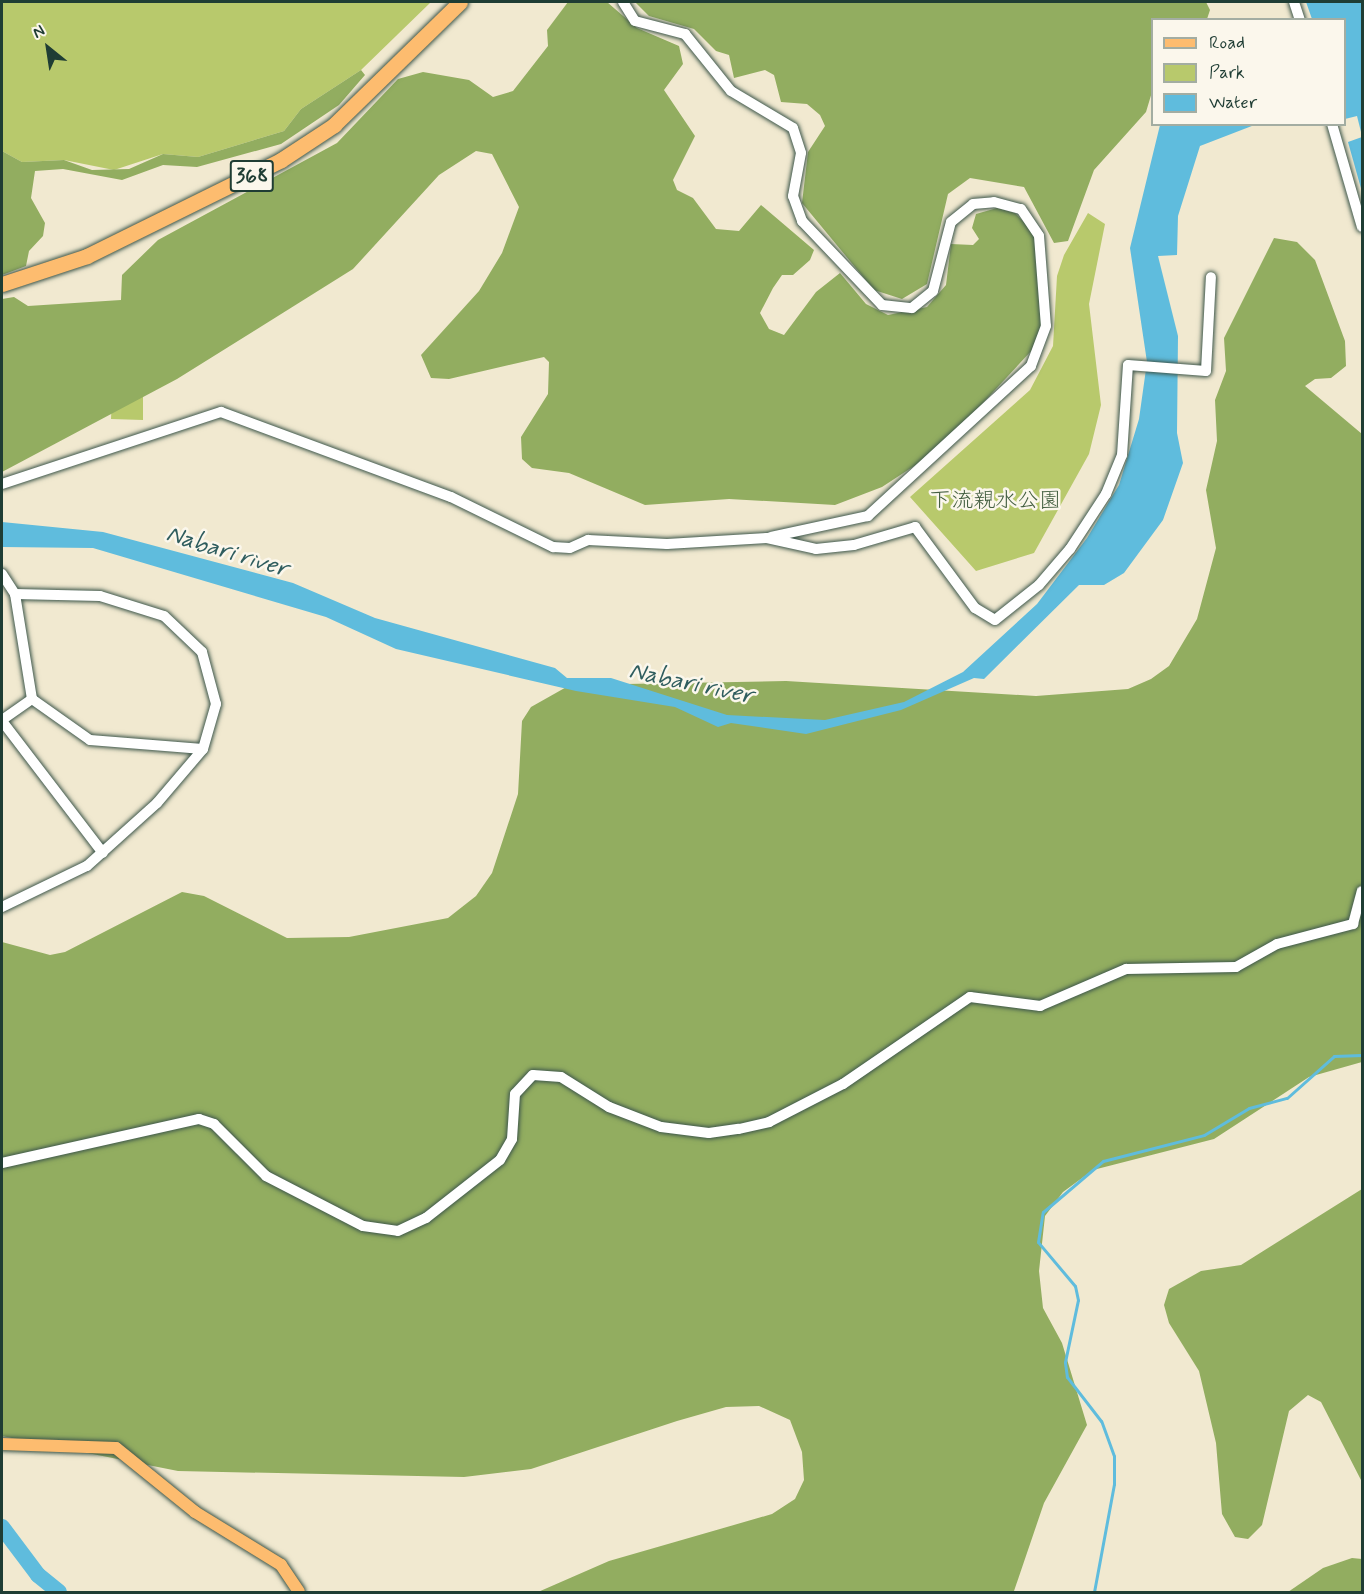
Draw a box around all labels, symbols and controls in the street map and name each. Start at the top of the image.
north arrow [18,18,78,78]
legend [1151,18,1346,126]
text: N [29,20,49,44]
text: Road [1209,31,1245,55]
text: Park [1209,61,1245,85]
text: Water [1209,91,1257,115]
road number: 368 [230,158,274,194]
park label: 下流親水公園 [929,489,1061,515]
water label: Nabari river [163,520,291,584]
water label: Nabari river [626,657,756,711]

